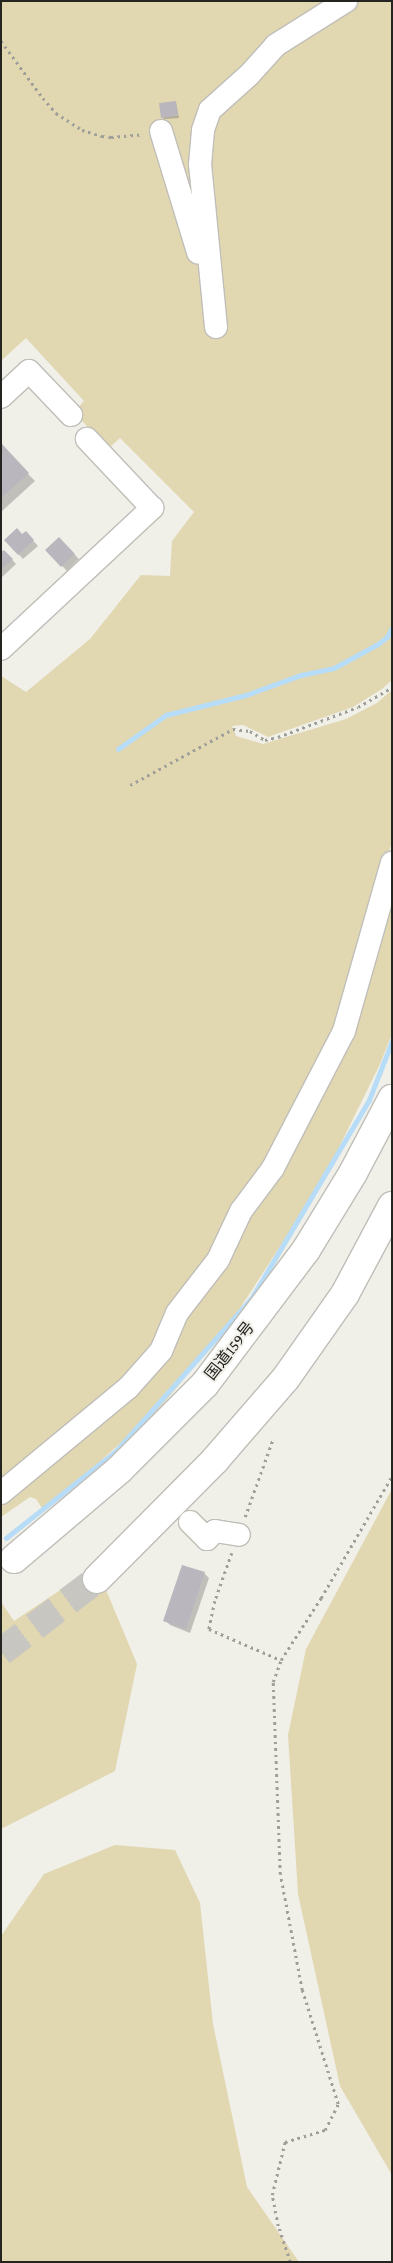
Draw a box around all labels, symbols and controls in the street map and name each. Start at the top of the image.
street label: 国道159号 [201,1318,259,1384]

